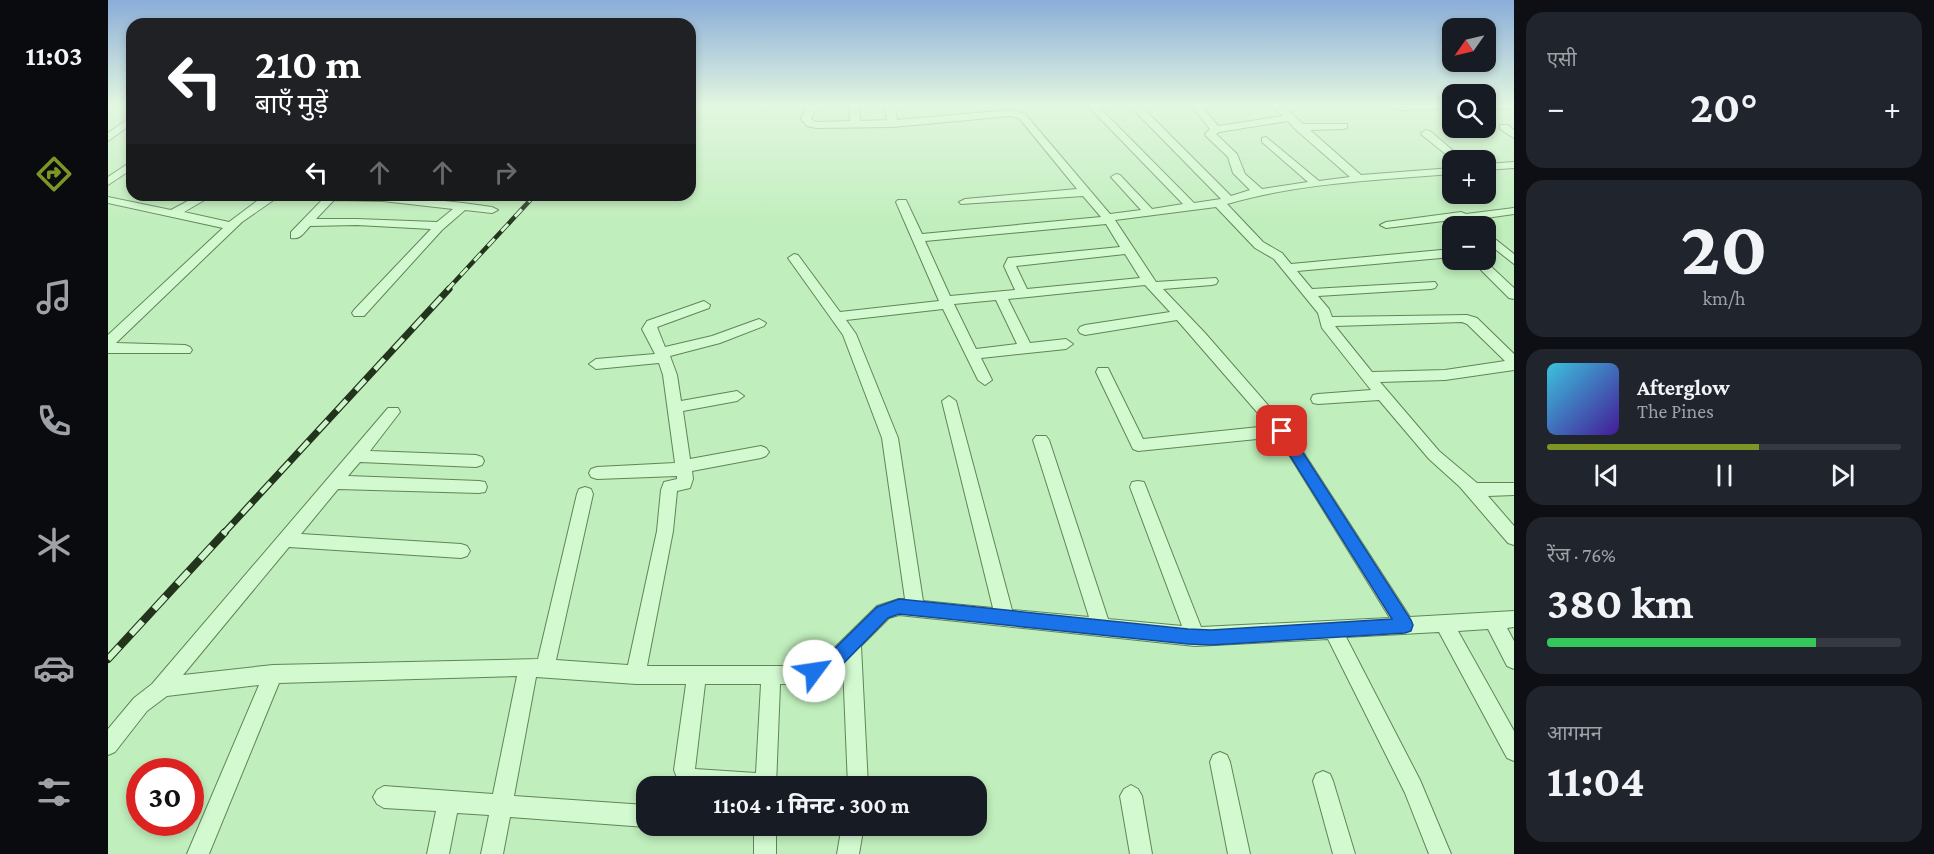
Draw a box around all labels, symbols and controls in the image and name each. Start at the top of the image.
north arrow [1442,18,1496,72]
map controls [1442,18,1496,270]
text: 210 m [255,40,361,87]
text: 11:03 [26,41,82,71]
icon: left [156,42,234,120]
text: एसी [1547,48,1577,70]
text: 20° [1690,82,1758,132]
button: search [1442,84,1496,138]
text: बाएँ मुड़ें [255,89,328,119]
text: − [1547,89,1564,126]
text: + [1884,89,1901,126]
button: + [1442,150,1496,204]
icon: directions [33,153,75,195]
icon: left [300,156,333,189]
icon: ahead [363,156,396,189]
icon: ahead [426,156,459,189]
icon: right [489,156,522,189]
text: 20 [1680,204,1768,291]
button: − [1442,216,1496,270]
icon: music [33,276,75,318]
text: km/h [1702,287,1746,309]
text: Afterglow [1637,375,1730,400]
icon: phone [33,400,75,442]
text: The Pines [1637,400,1714,422]
pin [1256,405,1307,456]
icon: arrive [1265,414,1298,447]
icon: previous [1590,459,1623,492]
icon: pause [1708,459,1741,492]
icon: next [1826,459,1859,492]
icon: climate [33,524,75,566]
text: रेंज · 76% [1547,544,1616,566]
text: 380 km [1547,578,1694,628]
position arrow [782,639,846,703]
icon: car [33,647,75,689]
text: आगमन [1547,722,1602,744]
text: 11:04 [1547,756,1645,806]
speed limit sign: 30 [126,758,204,836]
icon: filters [33,771,75,813]
text: 11:04 · 1 मिनट · 300 m [713,793,910,818]

